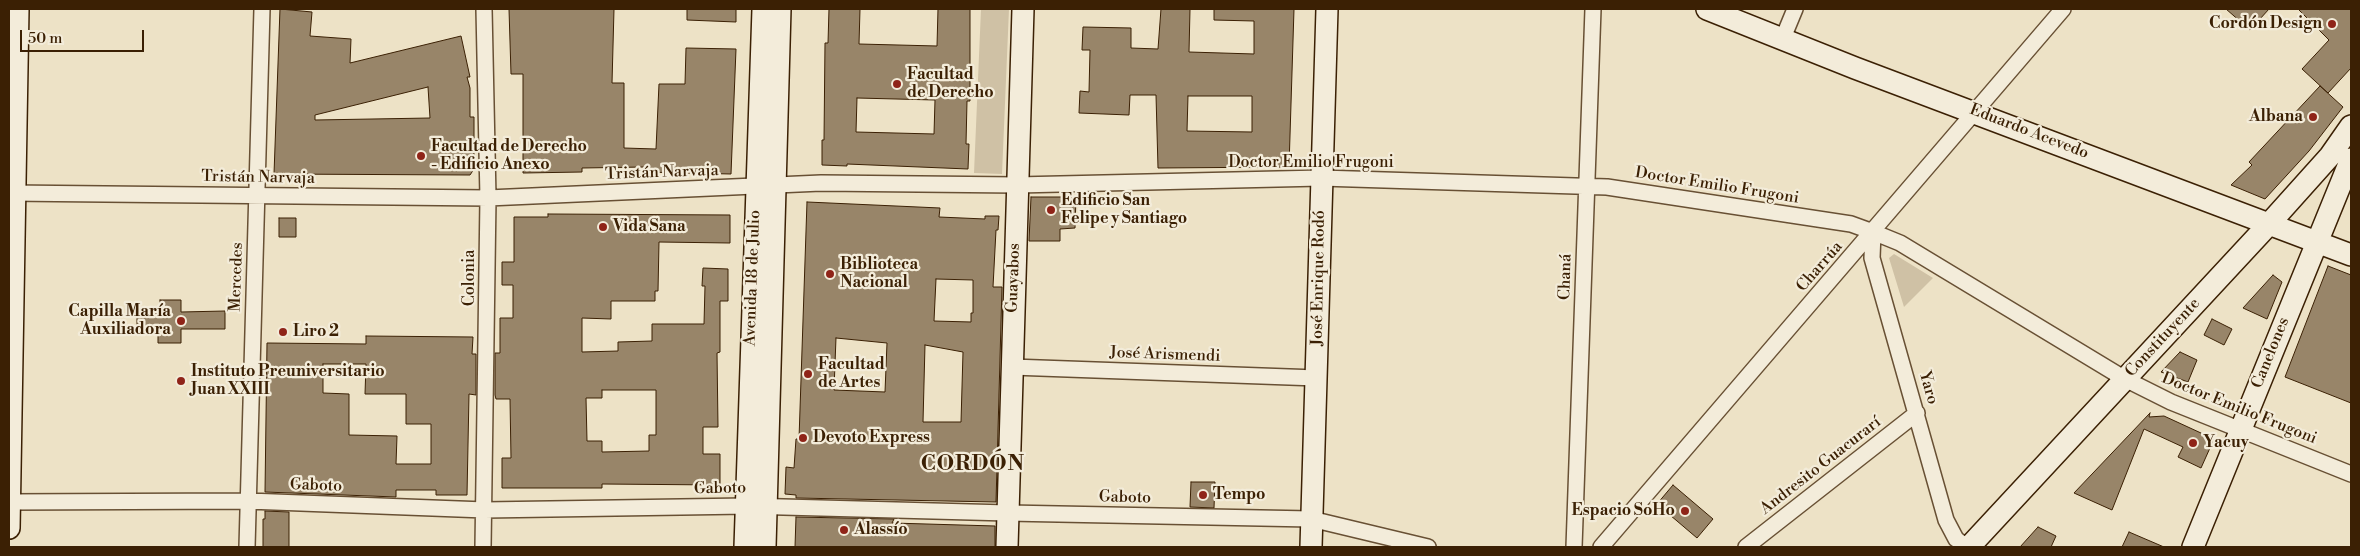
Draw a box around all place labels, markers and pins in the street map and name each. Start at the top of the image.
place label: Cordón Design [2209,14,2322,34]
marker: Cordón Design [2326,18,2338,30]
place label: Facultad de Derecho [907,65,994,103]
marker: Facultad de Derecho [891,78,903,90]
place label: Albana [2249,107,2303,127]
marker: Albana [2307,111,2319,123]
place label: Facultad de Derecho - Edificio Anexo [431,137,587,175]
marker: Facultad de Derecho - Edificio Anexo [415,150,427,162]
place label: Edificio San Felipe y Santiago [1061,191,1187,229]
marker: Edificio San Felipe y Santiago [1045,204,1057,216]
place label: Vida Sana [613,217,686,237]
marker: Vida Sana [597,221,609,233]
place label: Biblioteca Nacional [840,255,918,293]
marker: Biblioteca Nacional [824,268,836,280]
place label: Capilla María Auxiliadora [68,302,171,340]
marker: Capilla María Auxiliadora [175,315,187,327]
place label: Liro 2 [293,322,339,342]
marker: Liro 2 [277,326,289,338]
place label: Facultad de Artes [818,355,885,393]
place label: Instituto Preuniversitario Juan XXIII [191,362,385,400]
marker: Facultad de Artes [802,368,814,380]
marker: Instituto Preuniversitario Juan XXIII [175,375,187,387]
place label: Devoto Express [813,428,930,448]
marker: Devoto Express [797,432,809,444]
place label: Yacuy [2203,433,2249,453]
marker: Yacuy [2187,437,2199,449]
place label: Tempo [1213,485,1266,505]
marker: Tempo [1197,489,1209,501]
place label: Espacio SoHo [1572,501,1675,521]
marker: Espacio SoHo [1679,505,1691,517]
place label: Alassío [854,520,908,540]
marker: Alassío [838,524,850,536]

